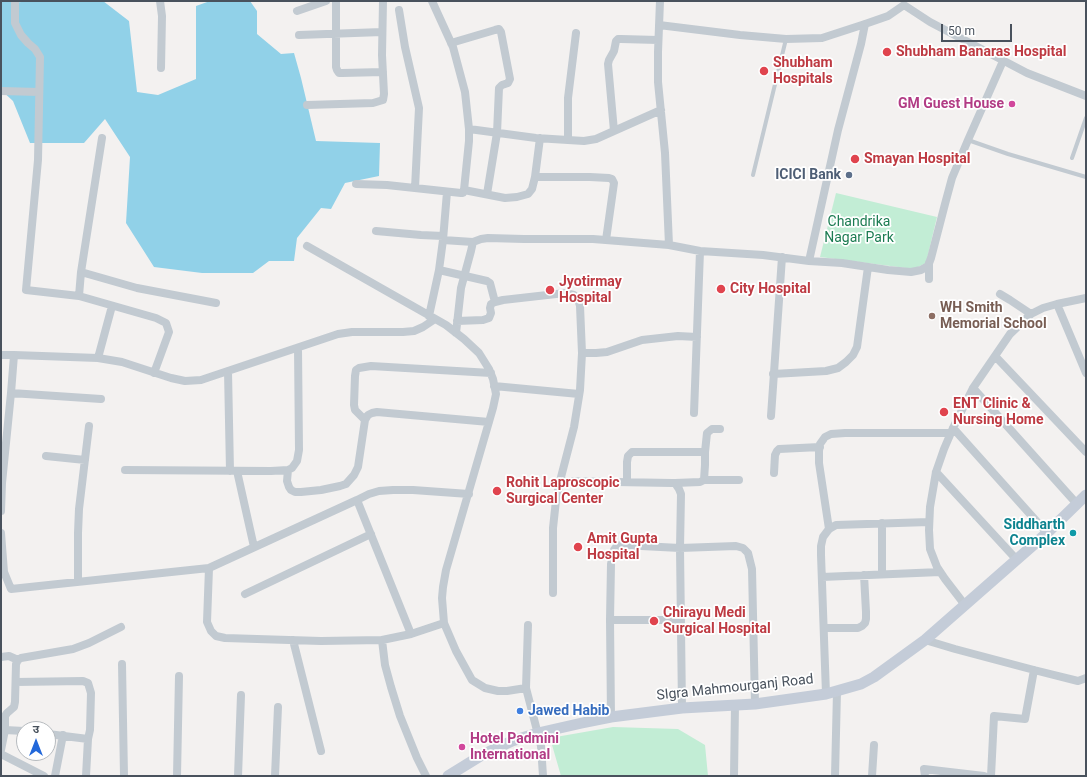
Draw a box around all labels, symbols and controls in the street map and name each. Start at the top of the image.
scale bar [943,16,1014,42]
text: 50 m [948,24,975,38]
place label: Shubham Banaras Hospital [896,44,1066,60]
marker: Shubham Banaras Hospital [881,46,893,58]
place label: Shubham Hospitals [773,55,833,88]
marker: Shubham Hospitals [758,65,770,77]
place label: GM Guest House [898,96,1004,112]
marker: GM Guest House [1007,99,1017,109]
place label: Smayan Hospital [864,151,970,167]
marker: Smayan Hospital [849,153,861,165]
place label: ICICI Bank [775,167,841,183]
marker: ICICI Bank [844,170,854,180]
park label: Chandrika Nagar Park [824,214,894,246]
place label: Jyotirmay Hospital [559,274,622,306]
place label: City Hospital [730,281,811,297]
marker: City Hospital [715,283,727,295]
marker: Jyotirmay Hospital [544,284,556,296]
place label: WH Smith Memorial School [940,300,1047,332]
marker: WH Smith Memorial School [927,311,937,321]
place label: ENT Clinic & Nursing Home [953,396,1044,428]
marker: ENT Clinic & Nursing Home [938,406,950,418]
place label: Rohit Laproscopic Surgical Center [506,475,620,508]
marker: Rohit Laproscopic Surgical Center [491,485,503,497]
place label: Siddharth Complex [1004,517,1065,550]
marker: Siddharth Complex [1068,528,1078,538]
place label: Amit Gupta Hospital [587,531,658,564]
marker: Amit Gupta Hospital [572,541,584,553]
place label: Chirayu Medi Surgical Hospital [663,605,771,638]
marker: Chirayu Medi Surgical Hospital [648,615,660,627]
street label: SIgra Mahmourganj Road [656,671,814,705]
place label: Jawed Habib [528,703,609,719]
marker: Jawed Habib [515,706,525,716]
north arrow [16,721,56,761]
text: उ [33,723,39,736]
place label: Hotel Padmini International [470,731,559,764]
marker: Hotel Padmini International [457,742,467,752]

